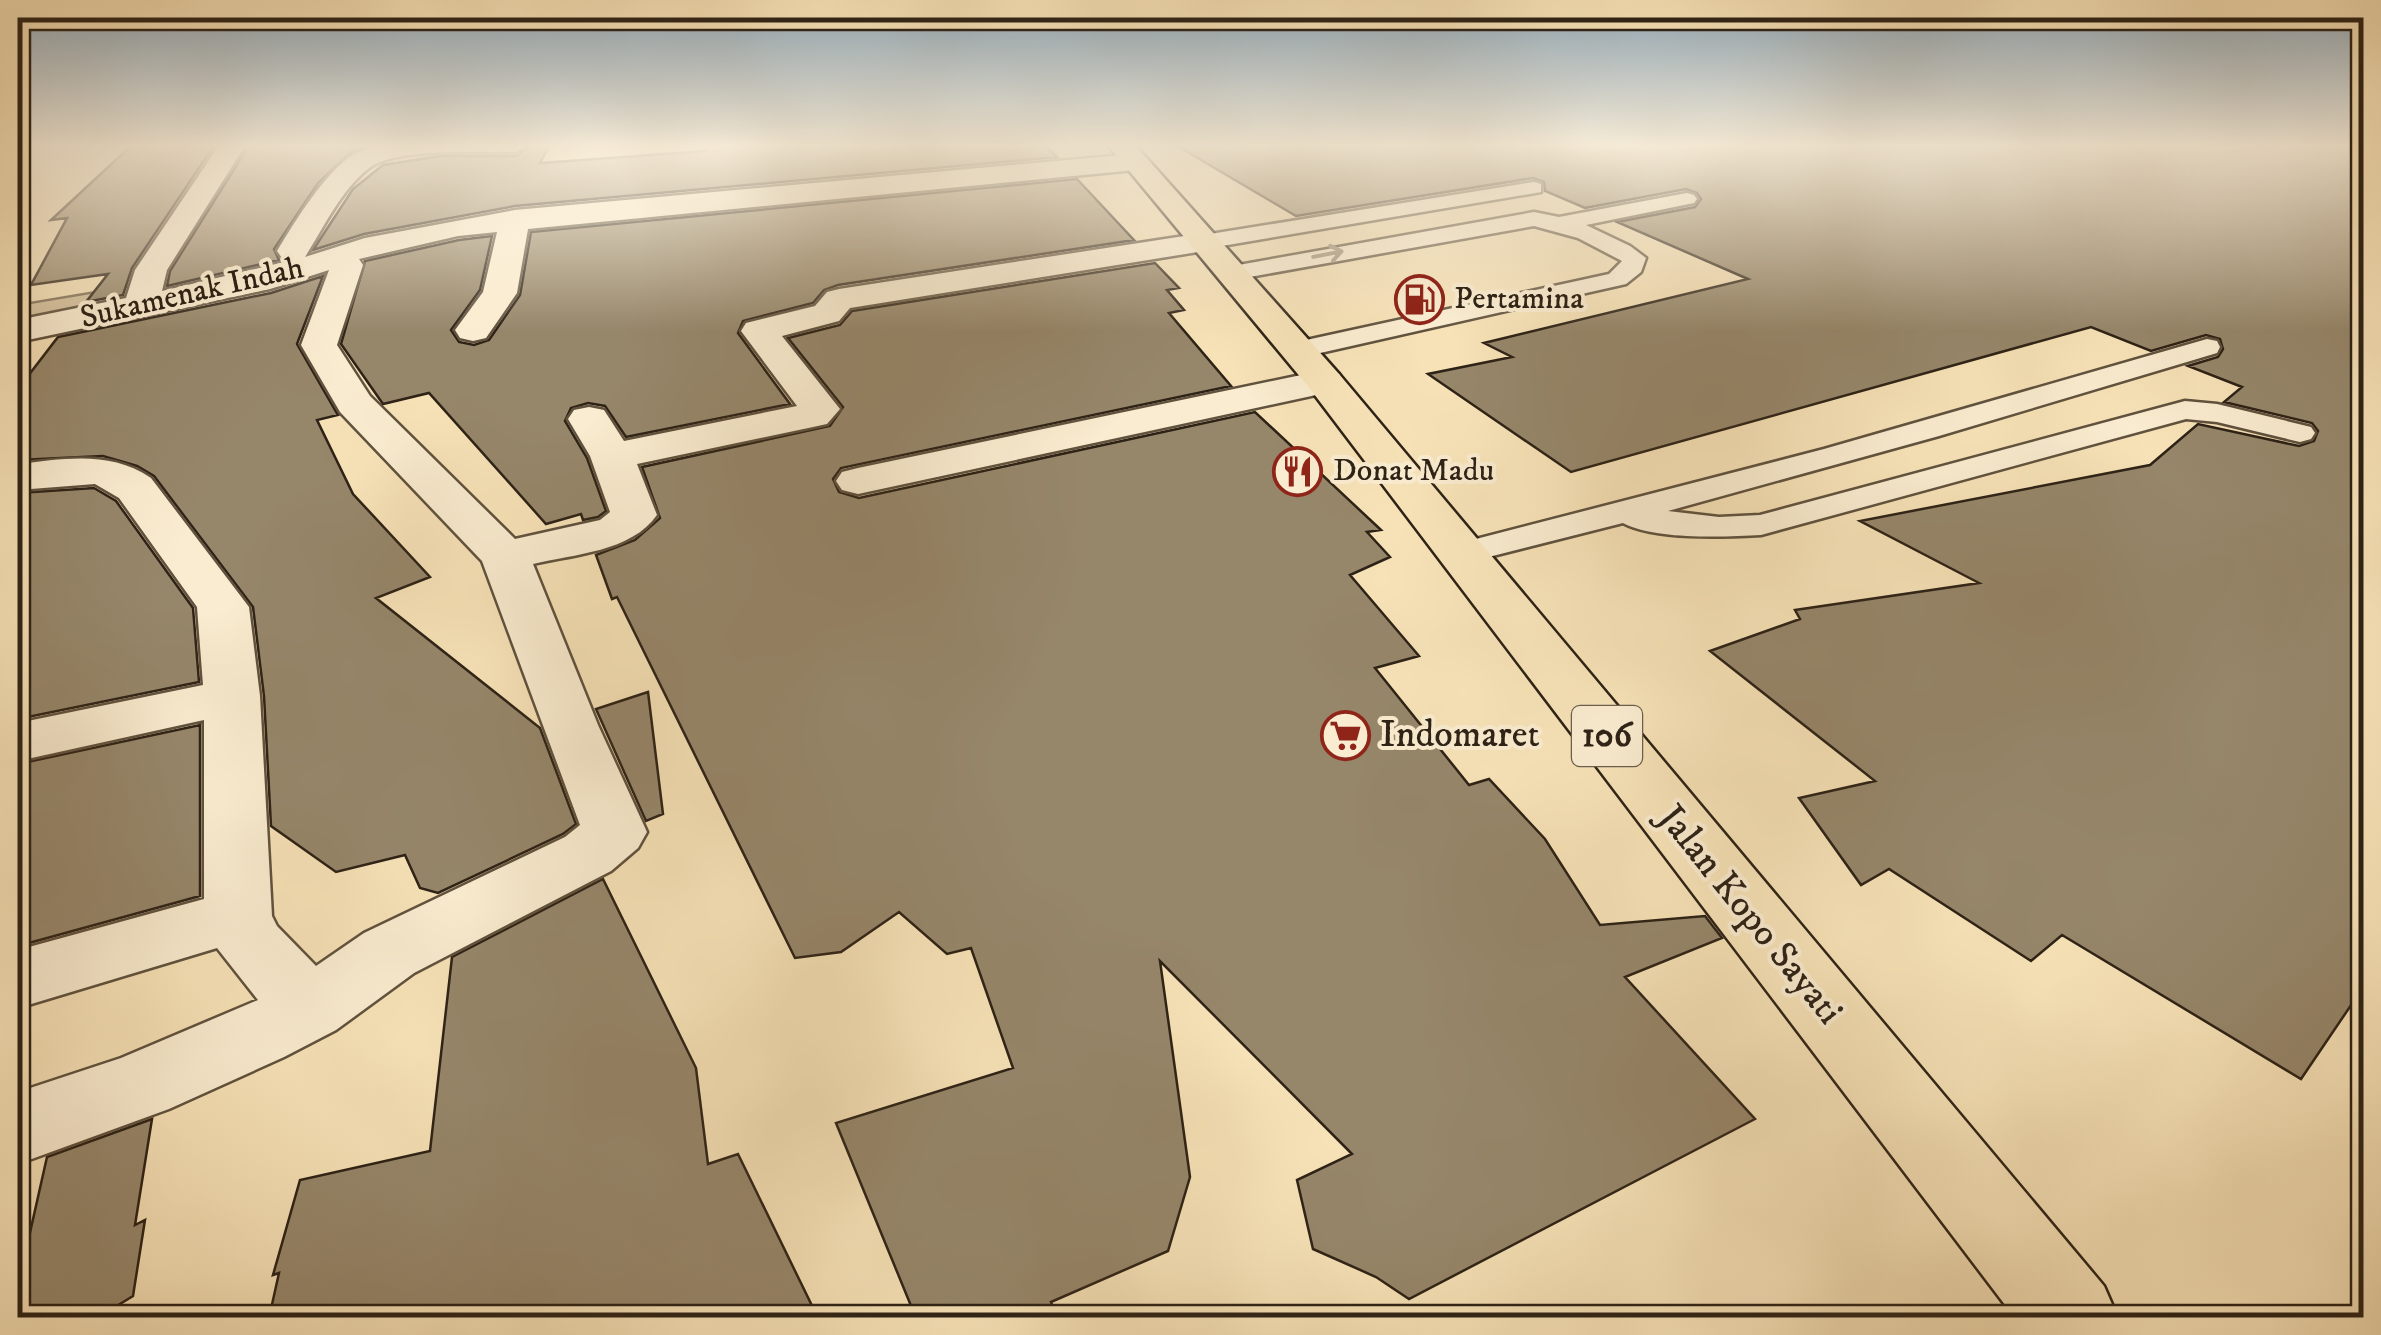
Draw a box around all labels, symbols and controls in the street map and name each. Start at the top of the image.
one-way arrow [1311,244,1343,263]
street label: Sukamenak Indah [76,248,308,338]
fuel station icon: Pertamina [1393,273,1445,325]
place label: Pertamina [1454,279,1584,319]
restaurant icon: Donat Madu [1272,445,1324,497]
place label: Donat Madu [1333,451,1494,491]
road number: 106 [1572,706,1642,766]
supermarket icon: Indomaret [1319,709,1371,761]
place label: Indomaret [1380,711,1540,759]
street label: Jalan Kopo Sayati [1645,793,1853,1034]

